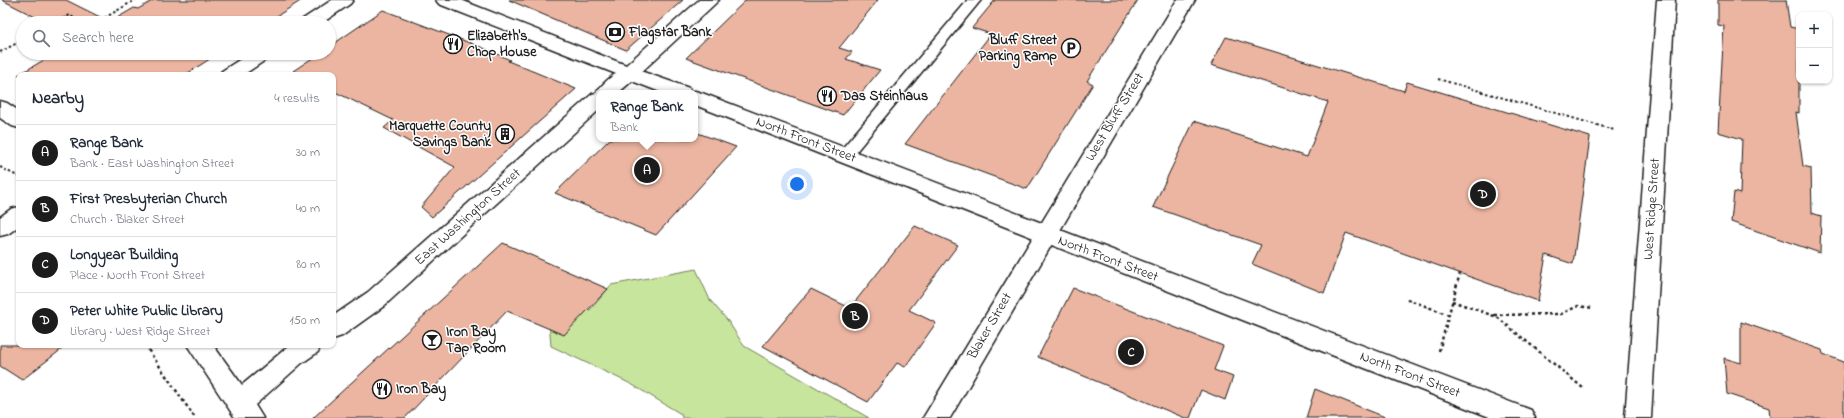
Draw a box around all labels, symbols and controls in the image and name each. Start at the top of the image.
map controls [1796,12,1832,84]
button: + [1796,12,1832,48]
search box [16,16,336,60]
bank icon: Flagstar Bank [604,21,626,43]
place label: Flagstar Bank [628,22,712,45]
place label: Elizabeth's Chop House [467,26,537,63]
icon: search [30,27,52,49]
text: Search here [62,27,134,49]
place label: Bluff Street Parking Ramp [979,30,1057,69]
restaurant icon: Elizabeth's Chop House [442,33,464,55]
parking icon: Bluff Street Parking Ramp [1060,37,1082,59]
button: − [1796,48,1832,84]
street label: West Bluff Street [1080,68,1150,165]
restaurant icon: Das Steinhaus [816,85,838,107]
text: Nearby [32,86,84,111]
place label: Das Steinhaus [840,86,928,107]
text: 4 results [274,89,320,108]
popup [596,90,698,142]
text: Range Bank [610,96,684,118]
street label: North Front Street [753,111,859,169]
place label: Marquette County Savings Bank [389,116,492,155]
text: Bank [610,118,638,137]
building icon: Marquette County Savings Bank [494,123,516,145]
text: Range Bank [70,132,143,154]
text: A [41,143,49,162]
text: 30 m [296,143,320,162]
text: Bank · East Washington Street [70,154,234,173]
pin: A [634,155,660,185]
street label: West Ridge Street [1638,157,1667,261]
street label: East Washington Street [410,163,527,271]
your location [787,174,807,194]
pin: D [1470,179,1496,209]
text: First Presbyterian Church [70,188,227,210]
text: B [41,199,49,218]
text: 40 m [296,199,320,218]
text: Church · Blaker Street [70,210,185,229]
street label: North Front Street [1055,230,1161,288]
text: Longyear Building [70,244,178,266]
text: C [41,255,49,274]
text: 80 m [296,255,320,274]
text: Place · North Front Street [70,266,205,285]
street label: Blaker Street [962,288,1018,364]
text: Peter White Public Library [70,300,223,322]
pin: B [842,301,868,331]
text: D [40,311,50,330]
text: 150 m [289,311,320,330]
text: Library · West Ridge Street [70,322,210,341]
place label: Iron Bay Tap Room [446,322,506,359]
bar icon: Iron Bay Tap Room [421,329,443,351]
pin: C [1118,337,1144,367]
street label: North Front Street [1357,346,1463,404]
restaurant icon: Iron Bay [371,378,393,400]
place label: Iron Bay [396,379,446,402]

